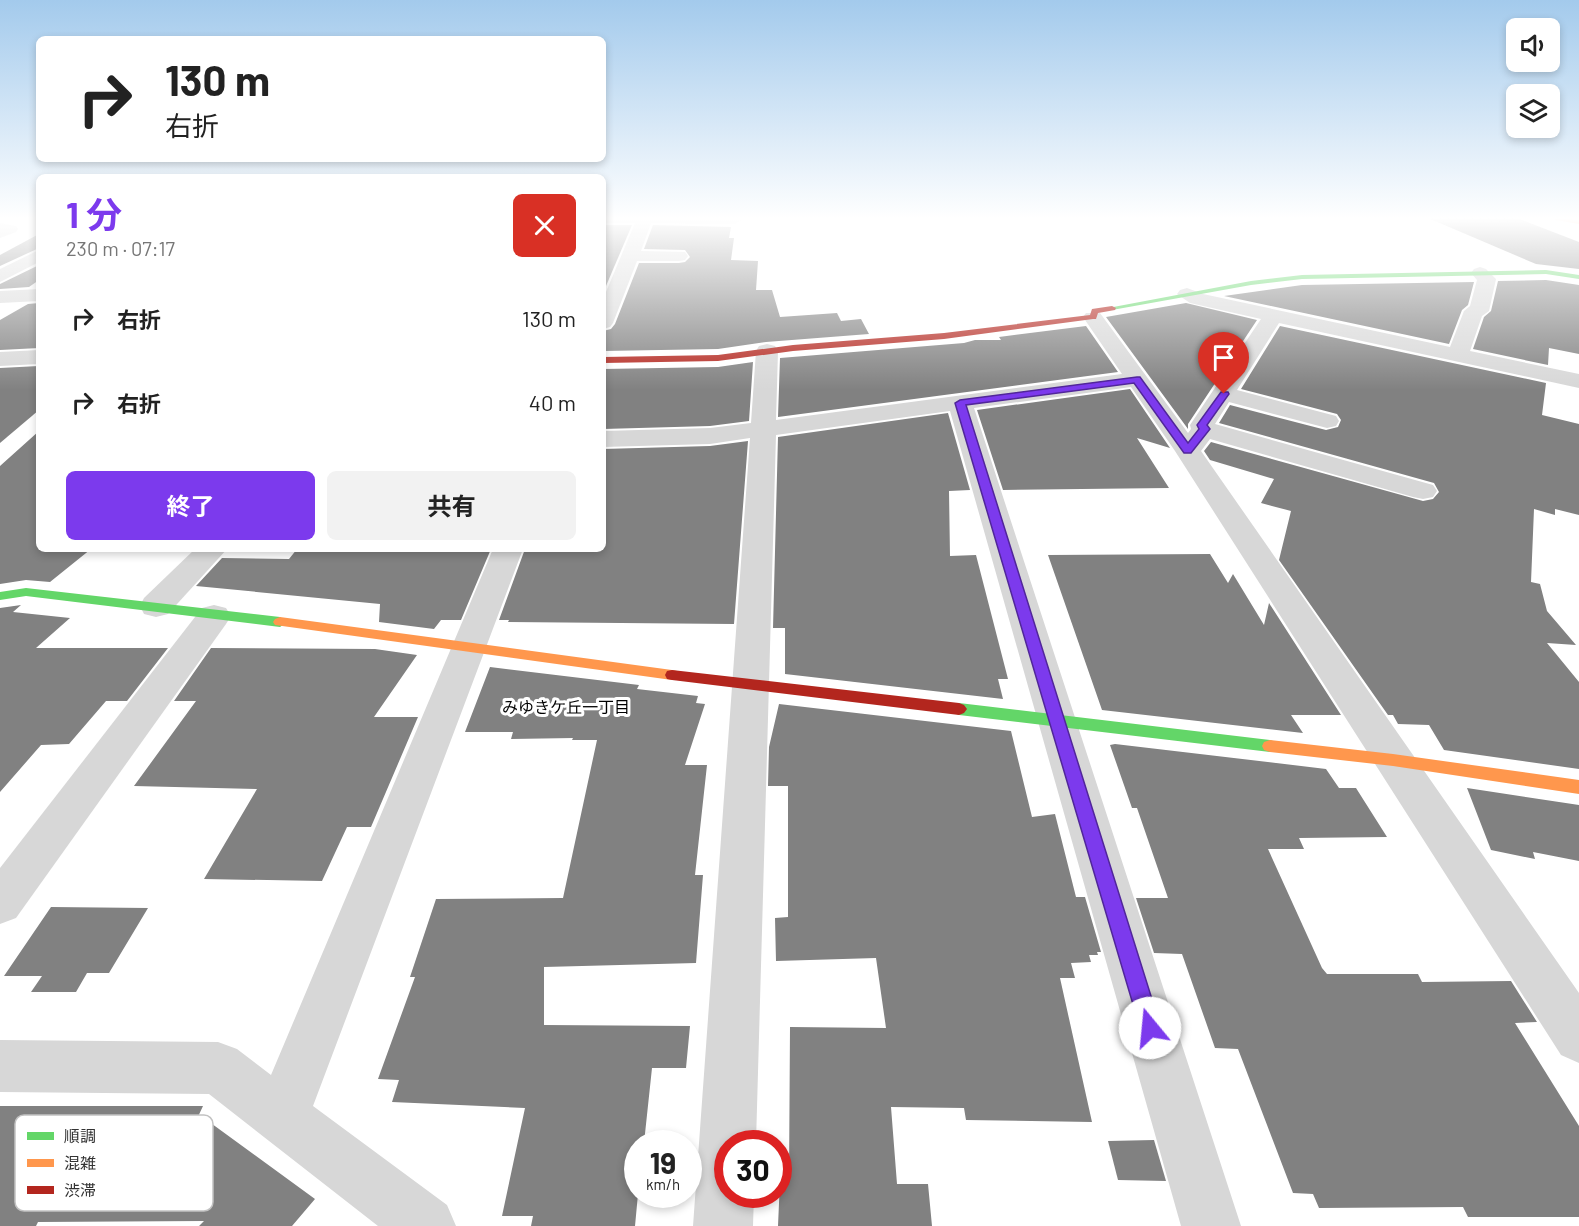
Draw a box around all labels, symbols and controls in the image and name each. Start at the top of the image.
map controls [1506,18,1560,138]
button: sound [1506,18,1560,72]
text: 130 m [165,54,270,104]
icon: right [66,60,144,138]
button: layers [1506,84,1560,138]
text: 右折 [165,109,219,141]
text: 1 分 [66,192,122,235]
button: close [513,194,576,257]
text: 230 m · 07:17 [66,236,175,260]
icon: right [66,302,99,335]
text: 130 m [522,305,576,331]
text: 右折 [117,306,161,332]
pin [1198,332,1249,394]
icon: arrive [1207,341,1240,374]
icon: right [66,386,99,419]
text: 40 m [529,389,576,415]
text: 右折 [117,390,161,416]
button: 終了 [66,471,315,540]
button: 共有 [327,471,576,540]
district label: みゆきケ丘一丁目 [502,697,630,716]
position arrow [1118,996,1182,1060]
legend [15,1115,213,1211]
text: 順調 [64,1126,96,1145]
speed limit sign: 30 [714,1130,792,1208]
text: 19 [650,1144,676,1180]
text: 混雑 [64,1153,96,1172]
text: km/h [646,1175,680,1193]
text: 渋滞 [64,1180,96,1199]

